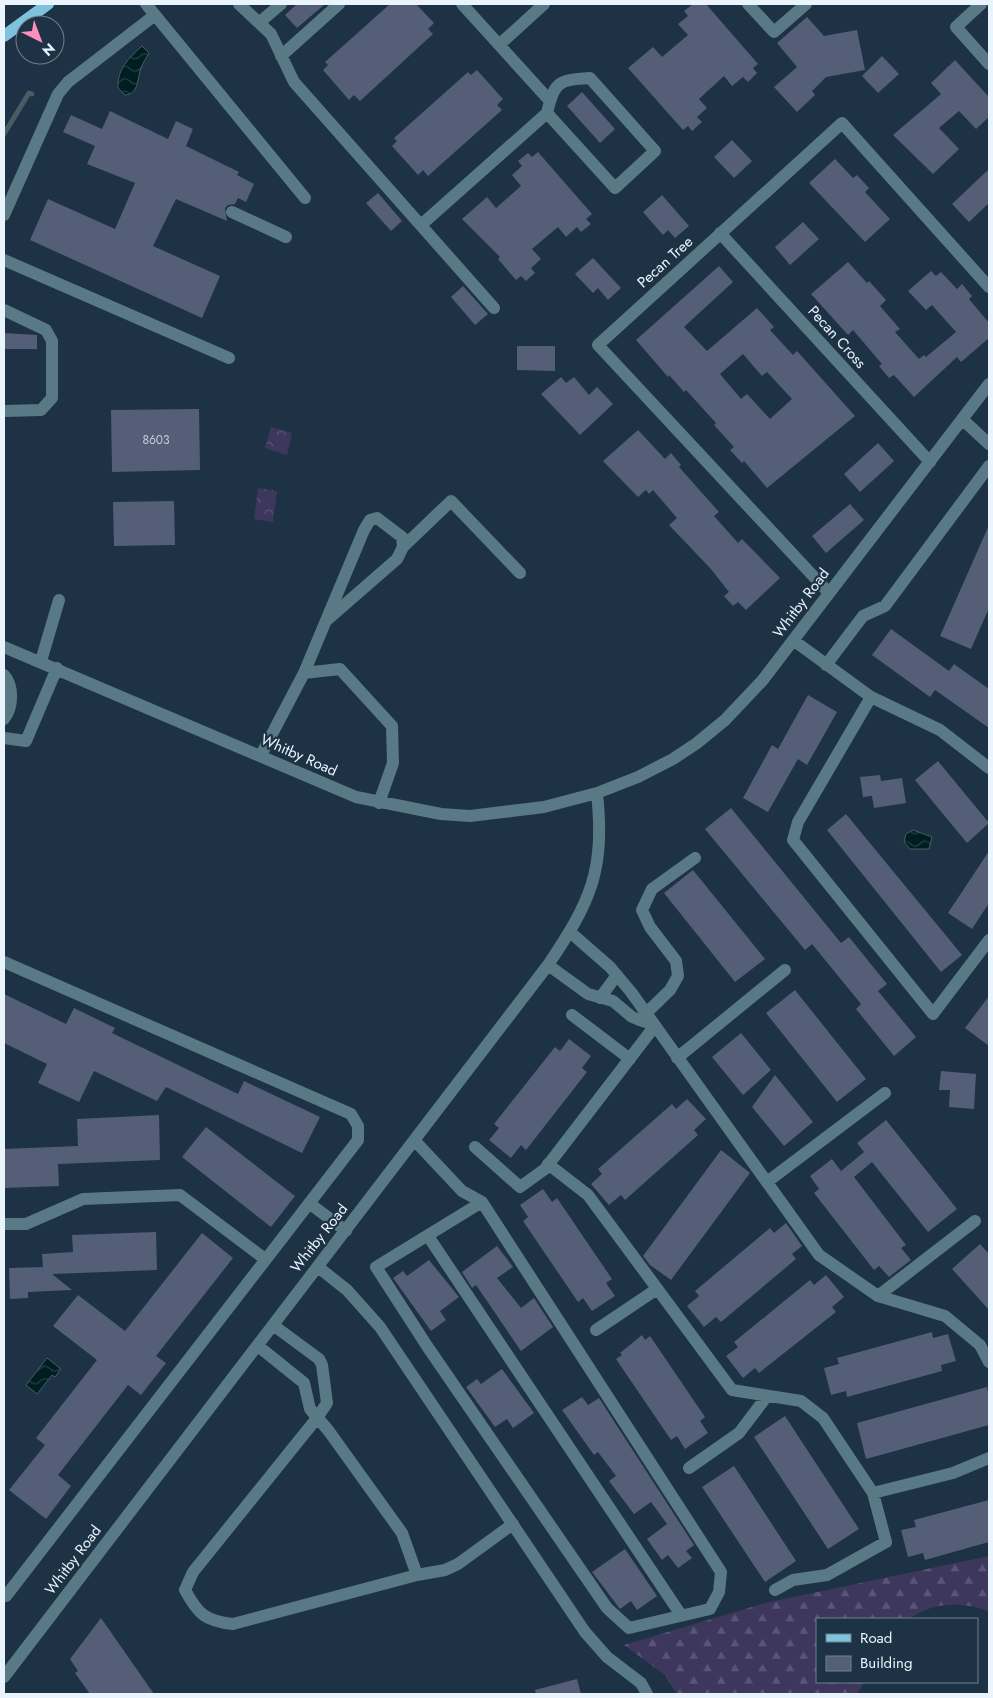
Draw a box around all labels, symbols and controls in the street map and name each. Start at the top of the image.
north arrow [15,15,65,65]
text: N [38,39,60,61]
street label: Pecan Tree [632,231,698,293]
street label: Pecan Cross [803,301,871,373]
house number: 8603 [142,431,170,449]
street label: Whitby Road [768,564,834,642]
street label: Whitby Road [257,728,341,782]
street label: Whitby Road [285,1199,353,1277]
street label: Whitby Road [40,1521,106,1599]
legend [816,1618,978,1683]
text: Road [860,1627,892,1649]
text: Building [860,1652,912,1674]

